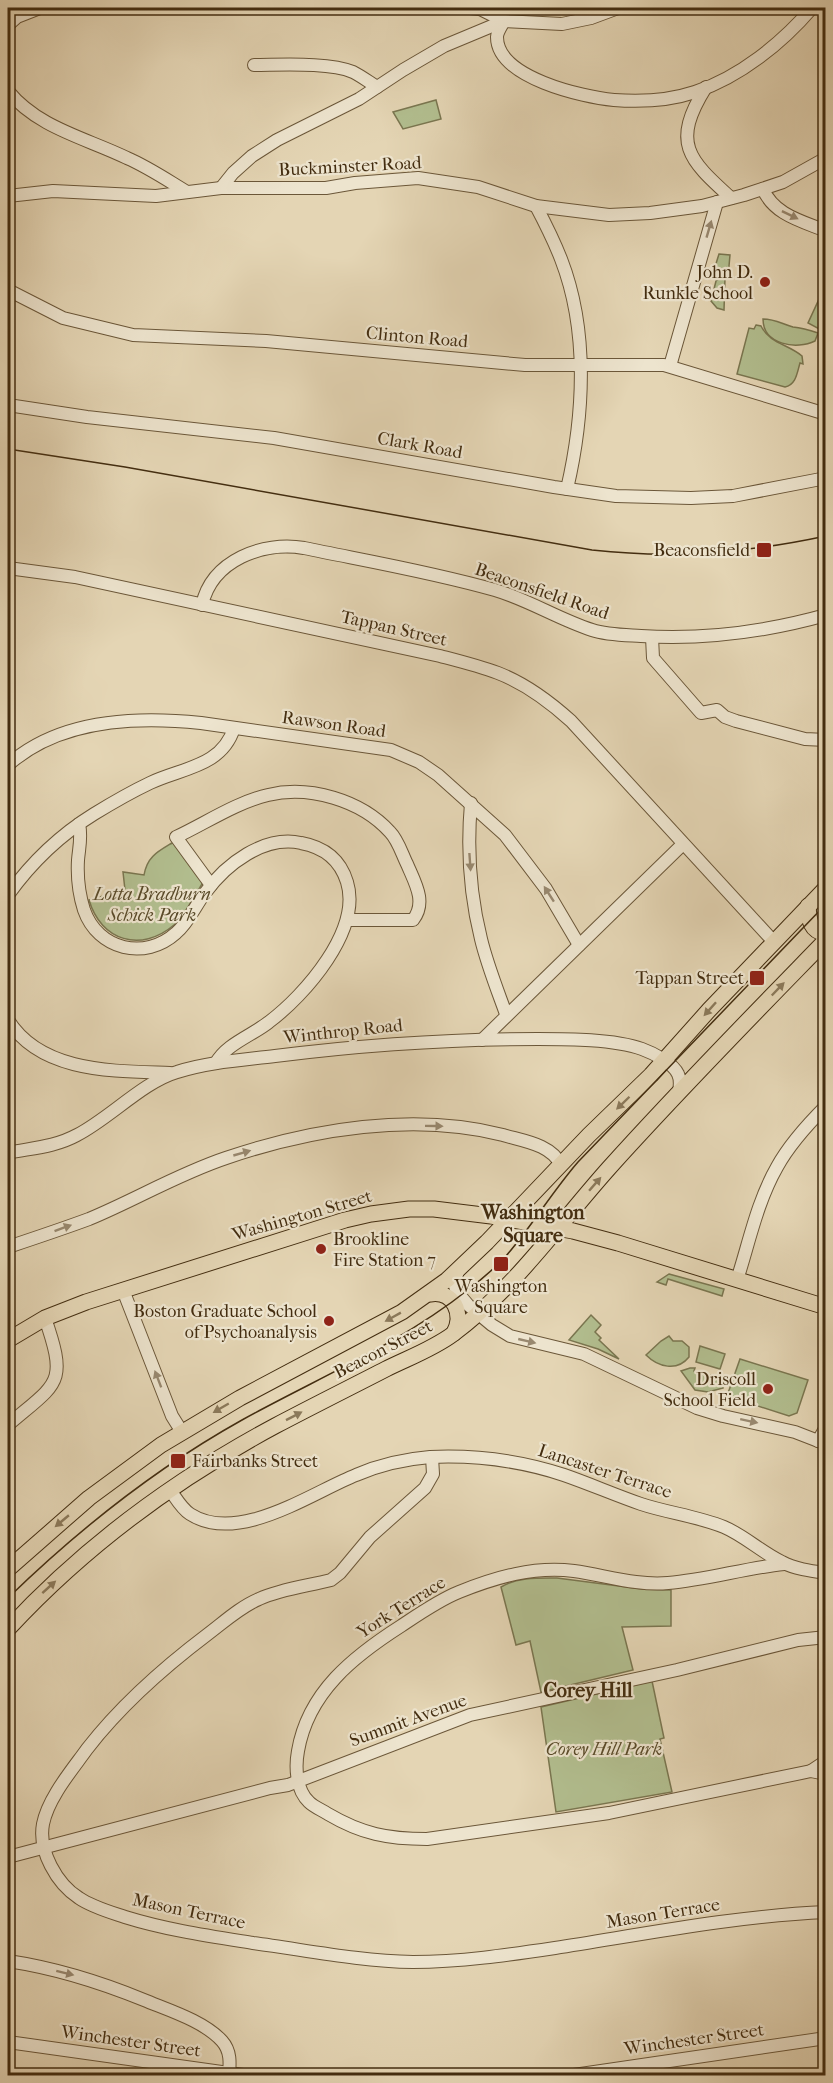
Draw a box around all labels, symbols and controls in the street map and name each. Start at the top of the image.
street label: Buckminster Road [278,152,422,181]
one-way arrow [781,211,798,220]
one-way arrow [705,219,714,237]
place label: John D. Runkle School [642,262,753,304]
marker: John D. Runkle School [758,275,772,289]
street label: Clinton Road [365,323,469,352]
street label: Clark Road [376,428,464,463]
place label: Beaconsfield [654,540,750,561]
marker: Beaconsfield [755,541,773,559]
street label: Beaconsfield Road [472,559,612,624]
street label: Tappan Street [339,606,450,651]
street label: Rawson Road [281,707,387,742]
one-way arrow [465,852,475,871]
park label: Lotta Bradburn Schick Park [91,884,211,926]
one-way arrow [544,886,555,902]
place label: Tappan Street [635,968,745,989]
marker: Tappan Street [748,969,766,987]
one-way arrow [771,982,785,997]
one-way arrow [703,1002,717,1017]
street label: Winthrop Road [281,1015,404,1048]
one-way arrow [616,1095,630,1109]
one-way arrow [425,1121,444,1131]
one-way arrow [233,1148,251,1157]
one-way arrow [588,1177,601,1192]
street label: Washington Street [229,1185,375,1246]
district label: Washington Square [480,1201,585,1247]
one-way arrow [54,1223,72,1232]
place label: Brookline Fire Station 7 [333,1229,436,1271]
marker: Brookline Fire Station 7 [314,1242,328,1256]
marker: Washington Square [492,1255,510,1273]
place label: Washington Square [454,1276,548,1318]
place label: Boston Graduate School of Psychoanalysis [133,1301,317,1343]
one-way arrow [384,1312,401,1322]
marker: Boston Graduate School of Psychoanalysis [322,1314,336,1328]
street label: Beacon Street [330,1315,436,1383]
one-way arrow [518,1337,537,1346]
place label: Driscoll School Field [664,1369,756,1411]
one-way arrow [153,1370,162,1388]
marker: Driscoll School Field [761,1382,775,1396]
one-way arrow [213,1403,229,1414]
one-way arrow [286,1411,303,1421]
one-way arrow [739,1417,758,1427]
street label: Lancaster Terrace [535,1440,674,1503]
place label: Fairbanks Street [192,1451,319,1472]
marker: Fairbanks Street [169,1452,187,1470]
one-way arrow [54,1514,70,1527]
street label: York Terrace [352,1572,449,1643]
one-way arrow [41,1581,56,1594]
district label: Corey Hill [543,1679,633,1702]
street label: Summit Avenue [347,1690,470,1751]
park label: Corey Hill Park [546,1739,662,1760]
street label: Mason Terrace [131,1889,247,1934]
street label: Mason Terrace [605,1894,721,1933]
one-way arrow [56,1969,74,1978]
street label: Winchester Street [622,2019,766,2060]
street label: Winchester Street [59,2021,203,2062]

